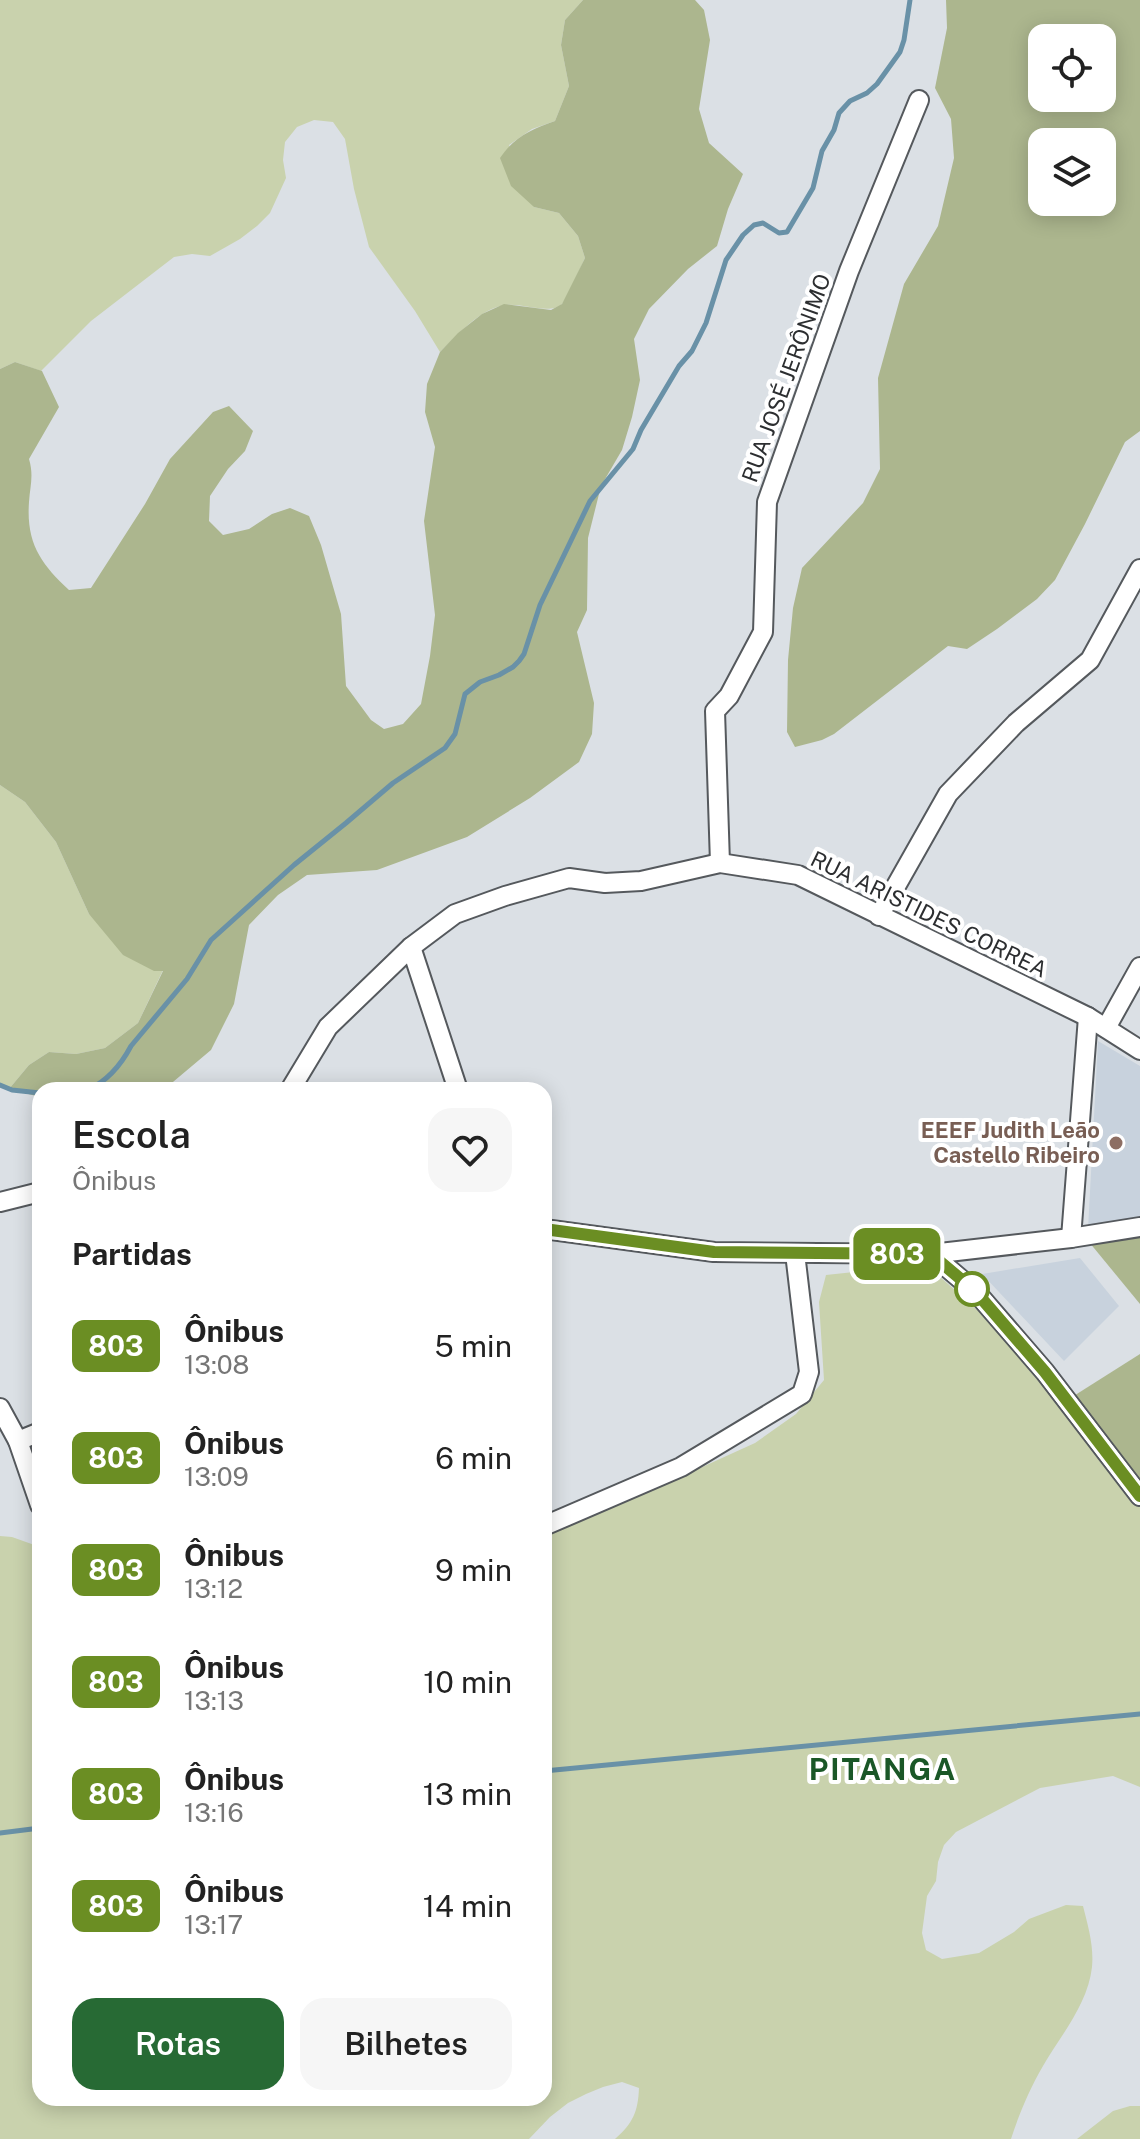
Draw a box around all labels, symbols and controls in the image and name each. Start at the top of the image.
map controls [1028,24,1116,216]
button: locate [1028,24,1116,112]
button: layers [1028,128,1116,216]
street label: RUA JOSÉ JERÔNIMO [736,270,836,486]
street label: RUA ARISTIDES CORREA [807,845,1051,983]
button: heart [428,1108,512,1192]
text: Escola [72,1112,191,1157]
place label: EEEF Judith Leão Castello Ribeiro [921,1117,1100,1168]
marker: EEEF Judith Leão Castello Ribeiro [1107,1134,1125,1152]
text: Ônibus [72,1165,156,1196]
line badge: 803 [851,1228,943,1280]
text: Partidas [72,1236,192,1272]
text: 803 [869,1237,925,1270]
unlabelled marker [955,1272,989,1306]
text: Ônibus [184,1313,284,1349]
text: 5 min [435,1328,512,1364]
text: 803 [88,1329,144,1362]
text: 13:08 [184,1349,249,1380]
text: Ônibus [184,1425,284,1461]
text: 6 min [435,1440,512,1476]
text: 803 [88,1441,144,1474]
text: 13:09 [184,1461,249,1492]
text: Ônibus [184,1537,284,1573]
text: 9 min [435,1552,512,1588]
text: 803 [88,1553,144,1586]
text: 13:12 [184,1573,243,1604]
text: Ônibus [184,1649,284,1685]
text: 10 min [423,1664,512,1700]
text: 803 [88,1665,144,1698]
text: 13:13 [184,1685,244,1716]
district label: PITANGA [809,1751,957,1787]
text: Ônibus [184,1761,284,1797]
text: 13 min [423,1776,512,1812]
text: 803 [88,1777,144,1810]
text: 13:16 [184,1797,244,1828]
text: Ônibus [184,1873,284,1909]
text: 14 min [423,1888,512,1924]
text: 803 [88,1889,144,1922]
text: 13:17 [184,1909,243,1940]
button: Rotas [72,1998,284,2090]
button: Bilhetes [300,1998,512,2090]

